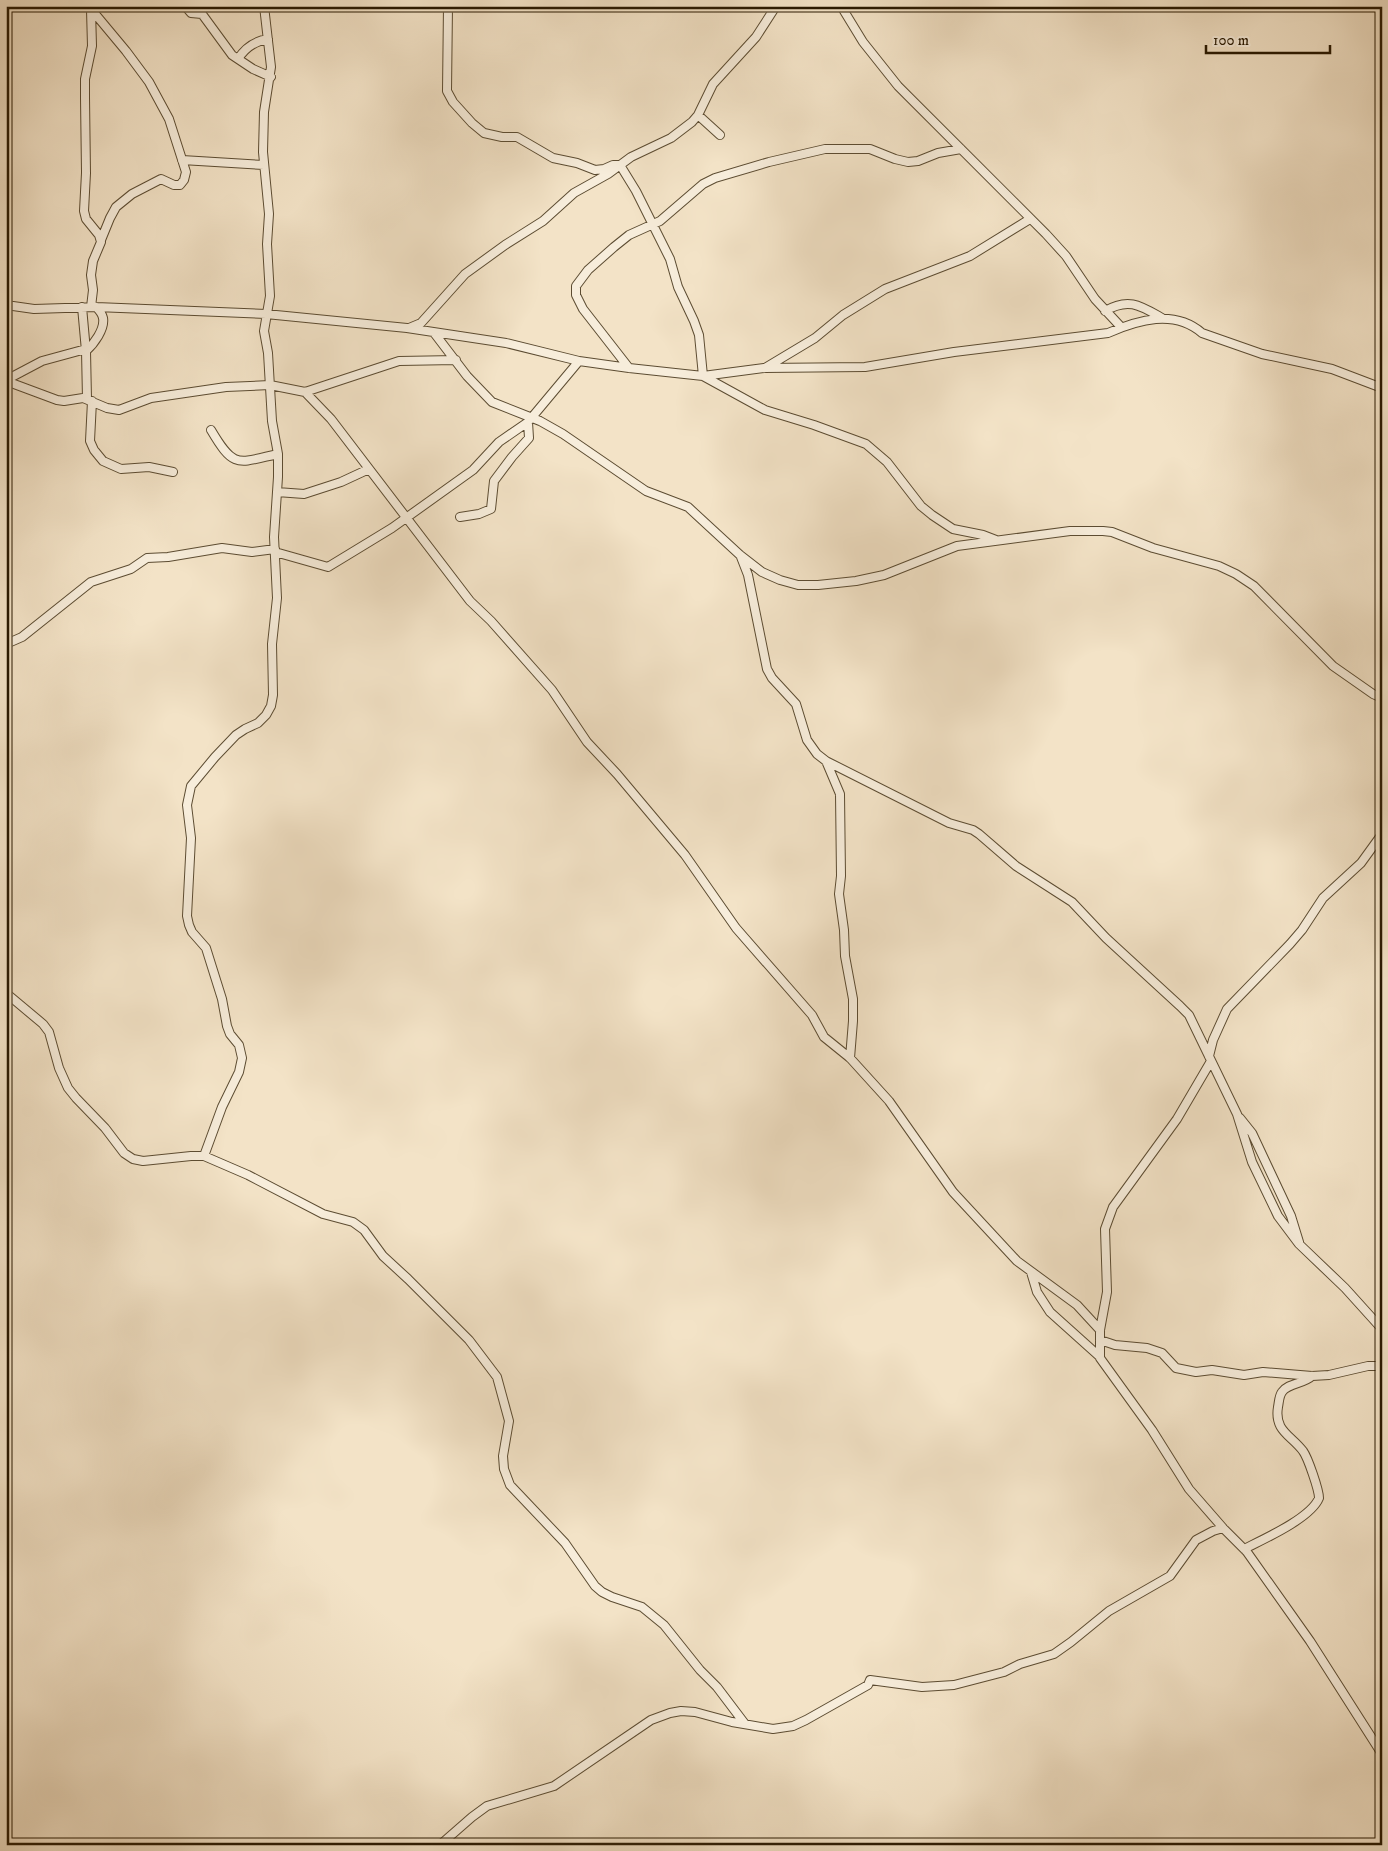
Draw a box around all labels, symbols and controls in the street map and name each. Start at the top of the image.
scale bar [1206,22,1329,54]
text: 100 m [1213,31,1249,50]

